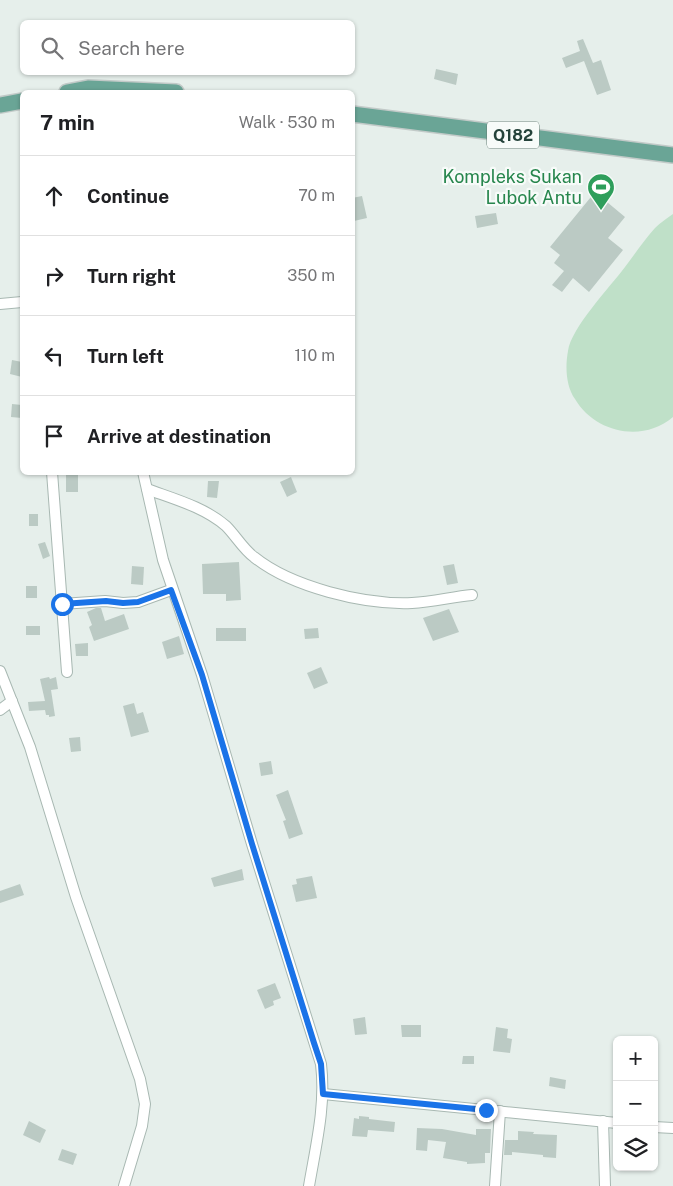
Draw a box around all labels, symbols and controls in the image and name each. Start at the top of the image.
search box [20,20,355,75]
icon: search [38,34,66,62]
text: Search here [78,37,185,59]
text: 7 min [40,110,95,135]
text: Walk · 530 m [239,113,335,132]
road number: Q182 [487,122,539,148]
place label: Kompleks Sukan Lubok Antu [442,166,582,208]
sports icon: Kompleks Sukan Lubok Antu [586,172,616,211]
icon: ahead [40,182,68,210]
text: Continue [87,185,169,207]
text: 70 m [298,186,335,205]
icon: right [40,262,68,290]
text: Turn right [87,265,176,287]
text: 350 m [287,266,335,285]
icon: left [40,342,68,370]
text: Turn left [87,345,164,367]
text: 110 m [294,346,335,365]
icon: arrive [40,422,68,450]
text: Arrive at destination [87,425,271,447]
route start [51,593,74,616]
map controls [613,1036,658,1171]
button: + [613,1036,658,1081]
button: − [613,1081,658,1126]
route end [475,1099,498,1122]
button: layers [613,1126,658,1171]

